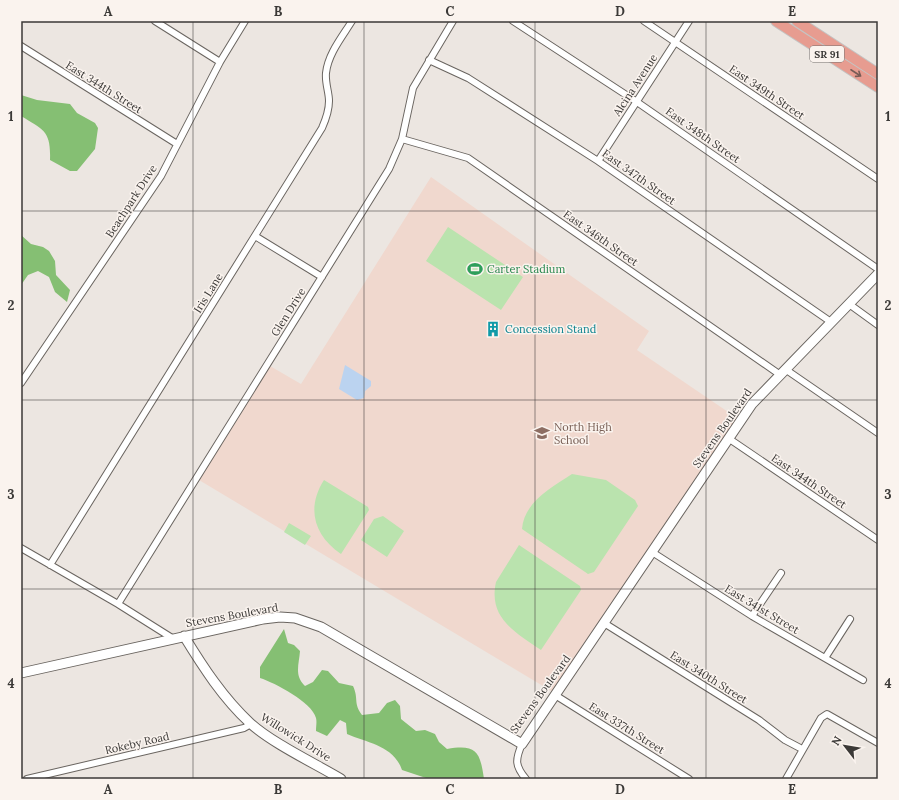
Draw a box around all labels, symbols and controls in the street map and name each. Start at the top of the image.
text: A [104,3,113,20]
text: B [274,3,283,20]
text: C [446,3,455,20]
text: D [615,3,625,20]
text: E [788,3,796,20]
road number: SR 91 [810,46,844,62]
street label: Alcina Avenue [609,51,660,120]
street label: East 344th Street [63,58,146,117]
street label: East 349th Street [727,62,808,123]
one-way arrow [850,69,861,77]
street label: East 348th Street [663,104,744,166]
text: 1 [8,108,14,125]
text: 1 [885,108,891,125]
street label: East 347th Street [599,146,679,208]
street label: Beachpark Drive [102,162,160,240]
street label: East 346th Street [561,207,642,269]
sports icon: Carter Stadium [466,260,484,278]
place label: Carter Stadium [487,262,565,276]
street label: Iris Lane [190,270,226,316]
street label: Glen Drive [268,285,308,339]
text: 2 [8,297,15,314]
text: 2 [885,297,892,314]
building icon: Concession Stand [484,320,502,338]
place label: Concession Stand [505,322,597,336]
street label: Stevens Boulevard [689,385,755,470]
place label: North High School [554,420,612,447]
school or university icon: North High School [533,424,551,442]
street label: East 344th Street [769,451,850,512]
text: 3 [7,486,15,503]
text: 3 [884,486,892,503]
street label: East 341st Street [722,581,802,637]
street label: Stevens Boulevard [185,600,280,630]
street label: East 340th Street [668,648,751,707]
street label: Stevens Boulevard [507,652,573,736]
text: 4 [7,675,15,692]
text: 4 [884,675,892,692]
street label: East 337th Street [587,699,668,757]
street label: Willowick Drive [258,710,334,764]
north arrow [825,726,865,766]
street label: Rokeby Road [103,729,171,757]
text: N [828,733,845,748]
text: A [104,781,113,798]
text: B [274,781,283,798]
text: C [446,781,455,798]
text: D [615,781,625,798]
text: E [788,781,796,798]

